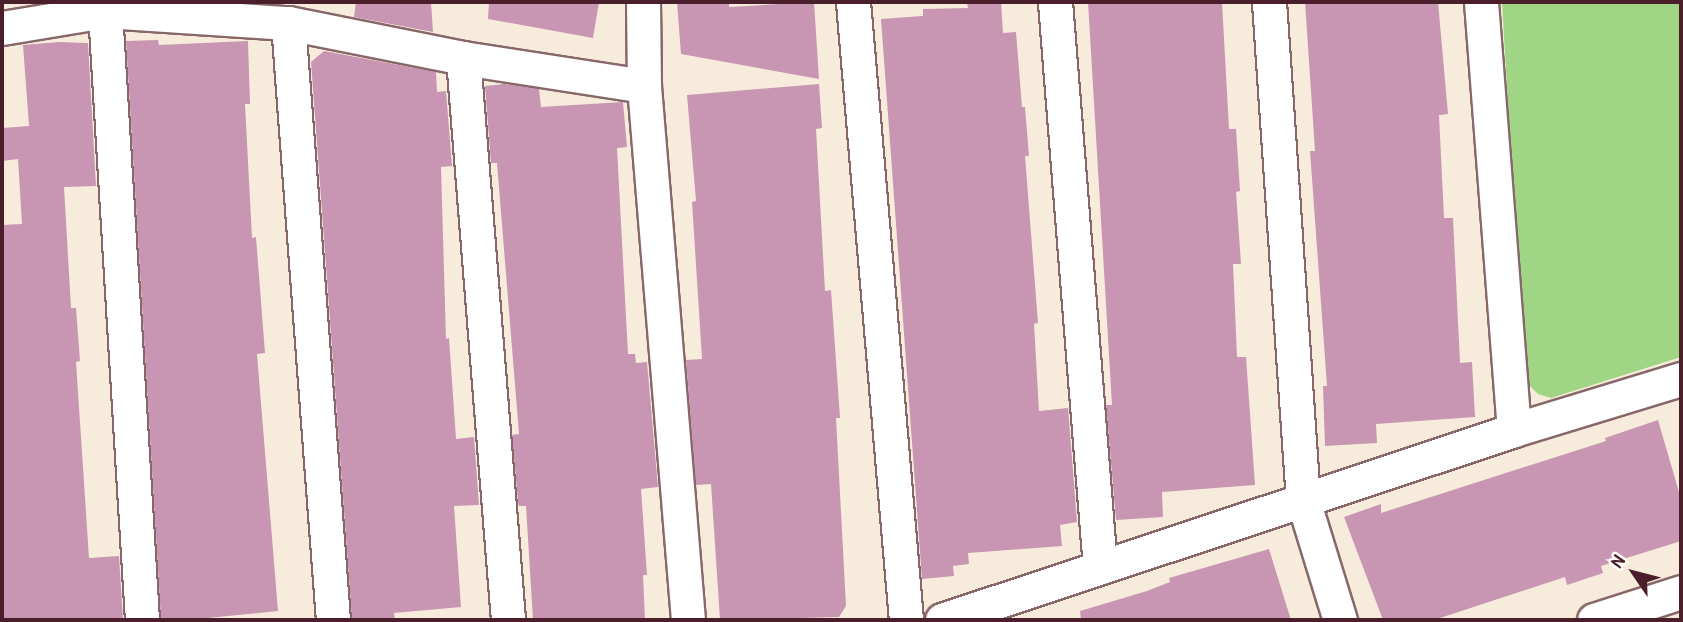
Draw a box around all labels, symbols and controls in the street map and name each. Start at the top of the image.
north arrow [1599,538,1669,608]
text: N [1603,549,1630,573]

